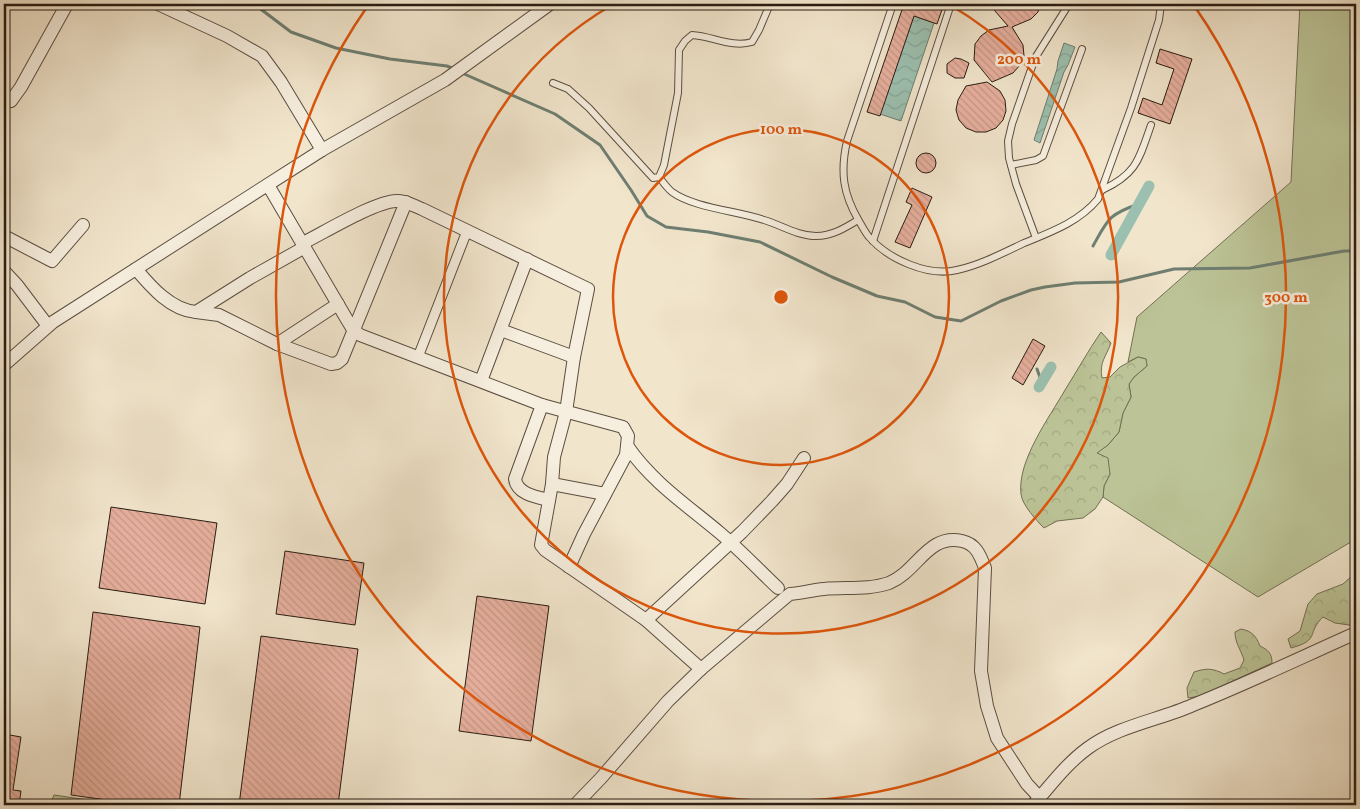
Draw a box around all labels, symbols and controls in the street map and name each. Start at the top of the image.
text: 200 m [997,50,1041,71]
text: 100 m [760,120,803,141]
centre of rings [772,288,790,306]
text: 300 m [1264,288,1308,309]

